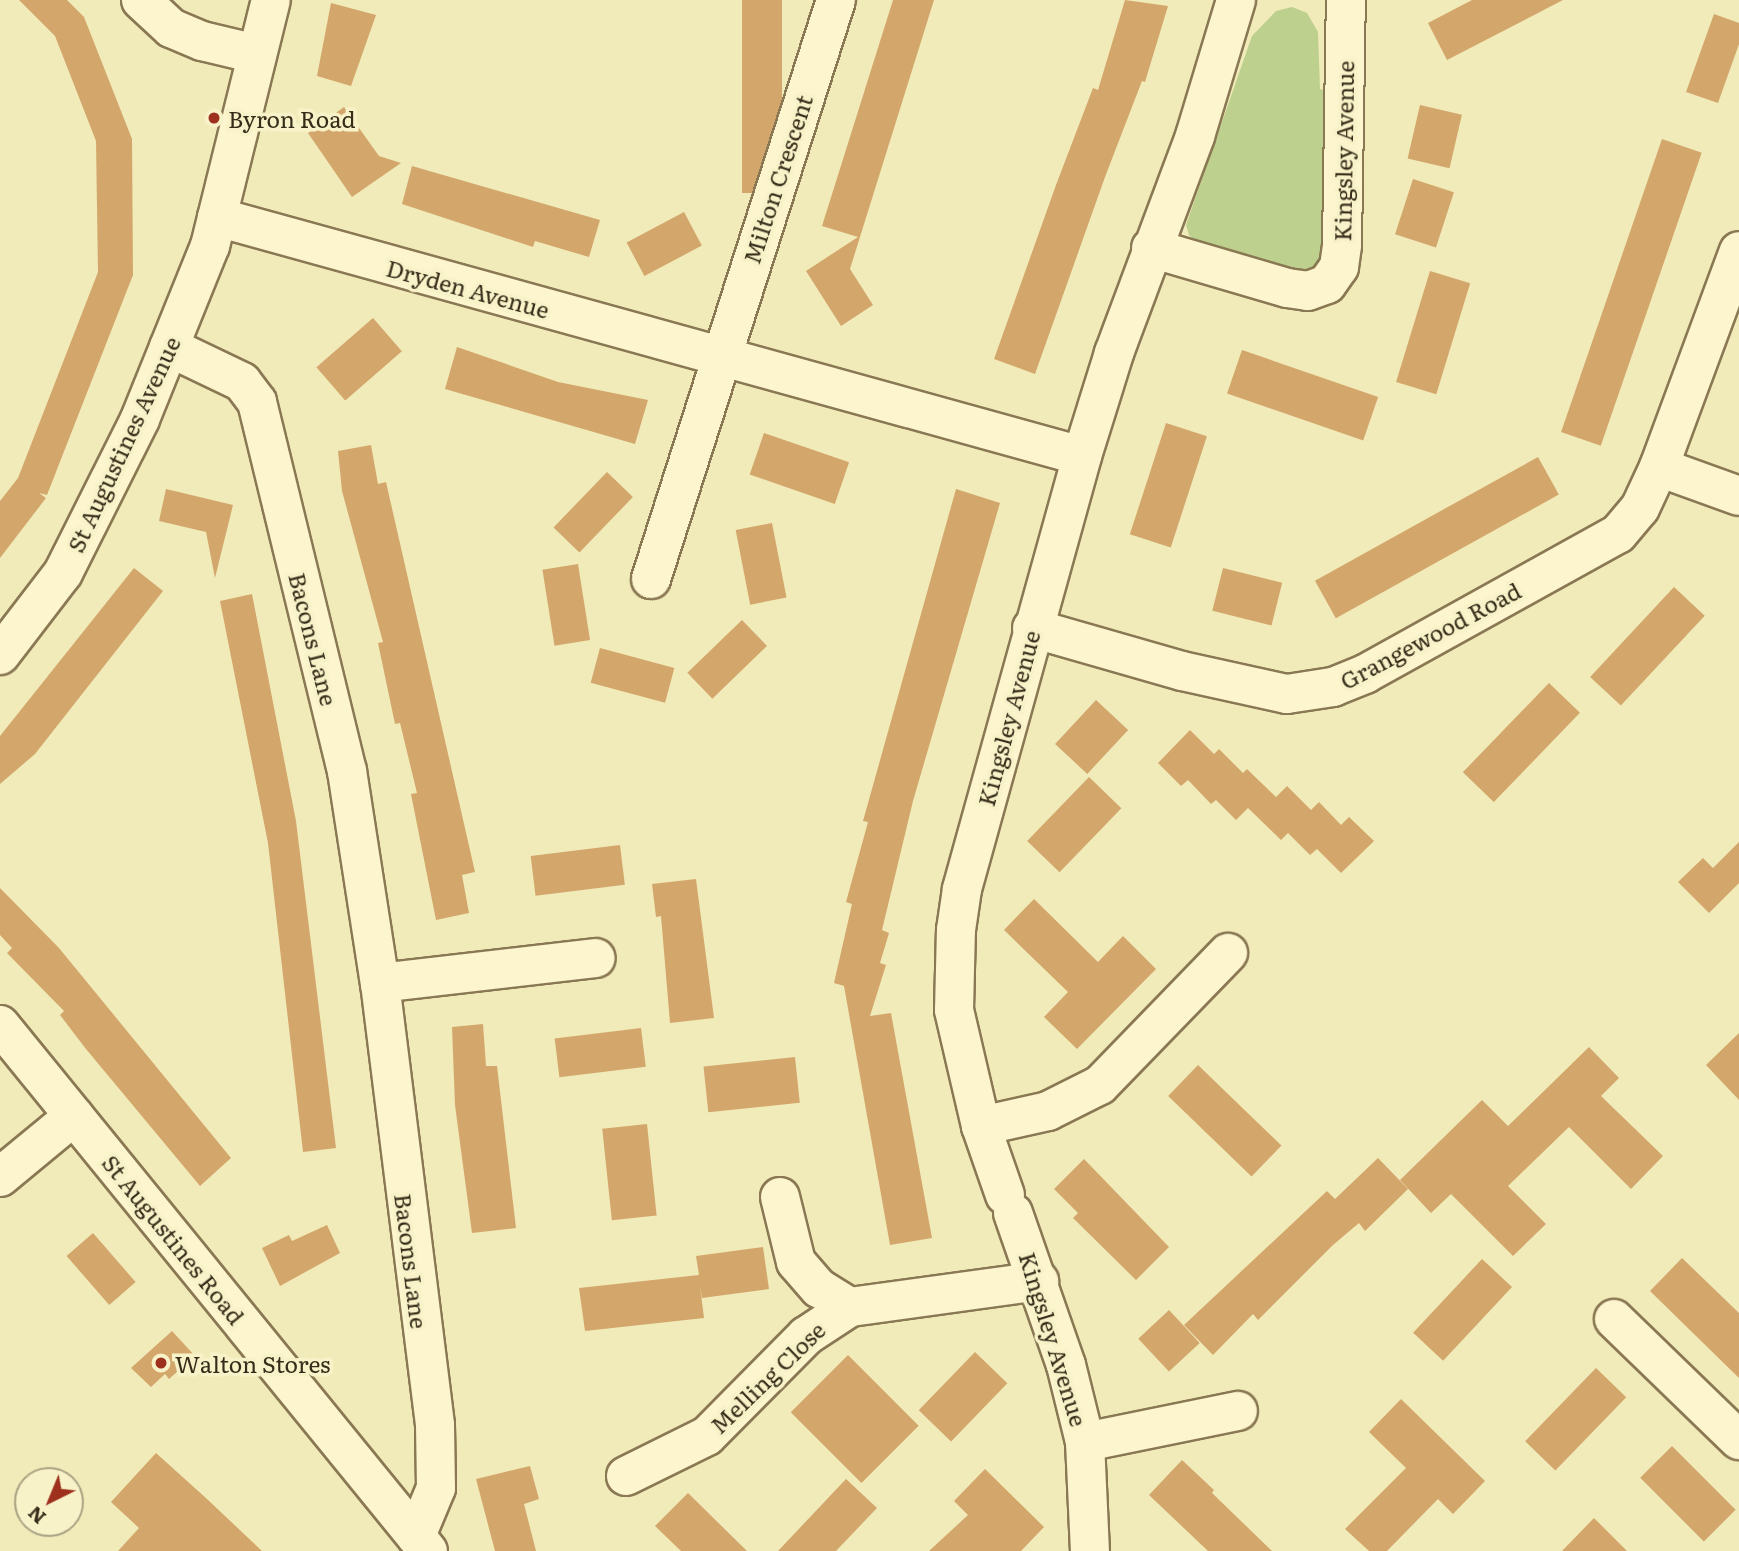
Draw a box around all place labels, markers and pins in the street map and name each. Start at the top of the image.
place label: Byron Road [228,104,355,132]
marker: Byron Road [206,110,222,126]
place label: Walton Stores [175,1349,330,1377]
marker: Walton Stores [153,1355,169,1371]

